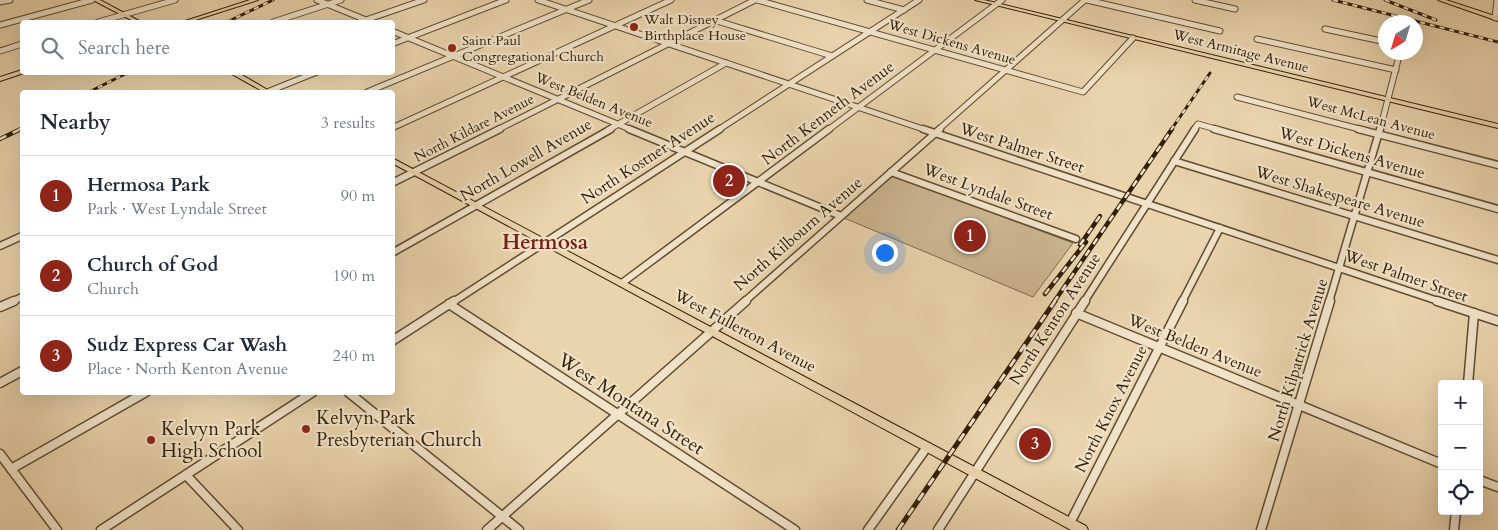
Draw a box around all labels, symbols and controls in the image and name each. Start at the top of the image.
place label: Walt Disney Birthplace House [643,10,746,45]
street label: West Dickens Avenue [885,14,1018,69]
north arrow [1378,15,1423,60]
search box [20,20,395,75]
marker: Walt Disney Birthplace House [628,21,640,33]
street label: West Armitage Avenue [1170,25,1311,77]
place label: Saint Paul Congregational Church [462,31,604,66]
icon: search [38,34,66,62]
text: Search here [78,35,170,61]
marker: Saint Paul Congregational Church [446,42,458,54]
street label: North Kenneth Avenue [757,56,899,170]
street label: West Belden Avenue [532,67,656,132]
street label: North Kildare Avenue [411,89,537,167]
street label: West McLean Avenue [1304,91,1437,144]
street label: North Kostner Avenue [577,106,719,210]
text: Nearby [40,108,111,137]
text: 3 results [321,112,375,134]
street label: North Lowell Avenue [456,113,596,207]
street label: West Palmer Street [956,117,1087,178]
street label: West Dickens Avenue [1275,121,1428,184]
street label: West Lyndale Street [919,158,1056,226]
street label: West Shakespeare Avenue [1251,160,1428,233]
pin: 2 [713,162,745,200]
text: Hermosa Park [87,172,210,198]
street label: North Kilbourn Avenue [729,172,867,296]
text: 1 [52,185,60,207]
text: 90 m [341,185,375,207]
text: Park · West Lyndale Street [87,198,267,220]
pin: 1 [954,217,986,255]
district label: Hermosa [502,228,589,257]
your location [872,240,898,266]
street label: West Palmer Street [1340,244,1471,307]
street label: North Kenton Avenue [1004,249,1106,389]
text: Church of God [87,252,218,278]
text: 2 [52,265,60,287]
text: 190 m [333,265,375,287]
street label: North Kilpatrick Avenue [1263,276,1333,444]
text: Church [87,278,139,300]
street label: West Fullerton Avenue [669,284,820,378]
street label: West Belden Avenue [1124,309,1265,383]
text: Sudz Express Car Wash [87,332,287,358]
street label: North Knox Avenue [1069,342,1153,476]
text: 3 [52,345,60,367]
text: 240 m [333,345,375,367]
street label: West Montana Street [552,346,709,461]
text: Place · North Kenton Avenue [87,358,288,380]
map controls [1438,380,1483,515]
button: + [1438,380,1483,425]
place label: Kelvyn Park Presbyterian Church [316,405,482,453]
place label: Kelvyn Park High School [161,416,263,464]
marker: Kelvyn Park Presbyterian Church [300,423,312,435]
pin: 3 [1019,425,1051,463]
button: − [1438,425,1483,470]
marker: Kelvyn Park High School [145,434,157,446]
button: locate [1438,470,1483,515]

